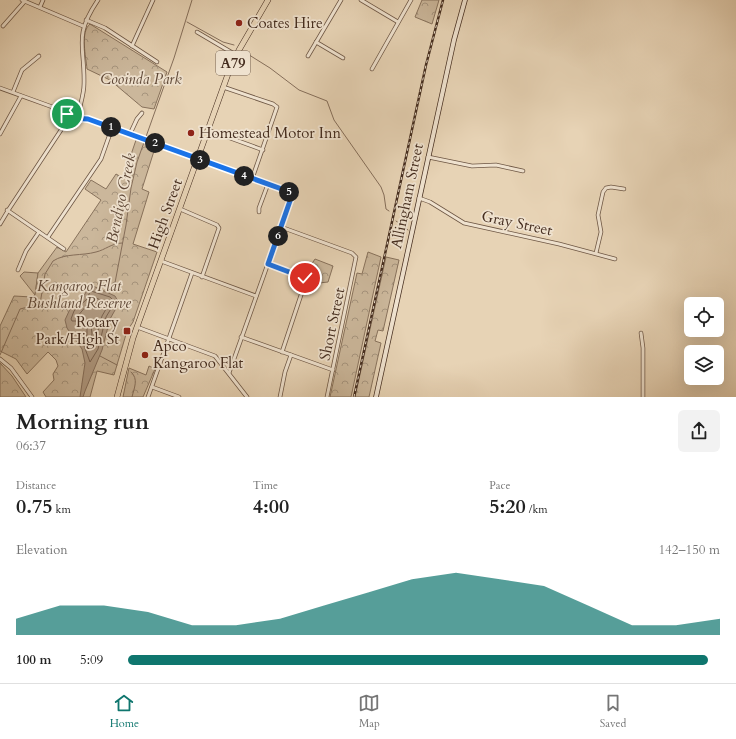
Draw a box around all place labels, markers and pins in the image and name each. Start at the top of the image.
place label: Coates Hire [247,13,323,33]
marker: Coates Hire [234,18,244,28]
pin [50,97,84,131]
pin: 1 [101,117,121,137]
place label: Homestead Motor Inn [199,123,341,143]
marker: Homestead Motor Inn [186,128,196,138]
pin: 2 [145,133,165,153]
pin: 3 [190,150,210,170]
pin: 4 [234,166,254,186]
pin: 5 [279,182,299,202]
pin: 6 [268,226,288,246]
pin [288,261,322,295]
place label: Rotary Park/High St [36,312,119,349]
marker: Rotary Park/High St [122,326,132,336]
place label: Apco Kangaroo Flat [153,336,244,373]
marker: Apco Kangaroo Flat [140,350,150,360]

